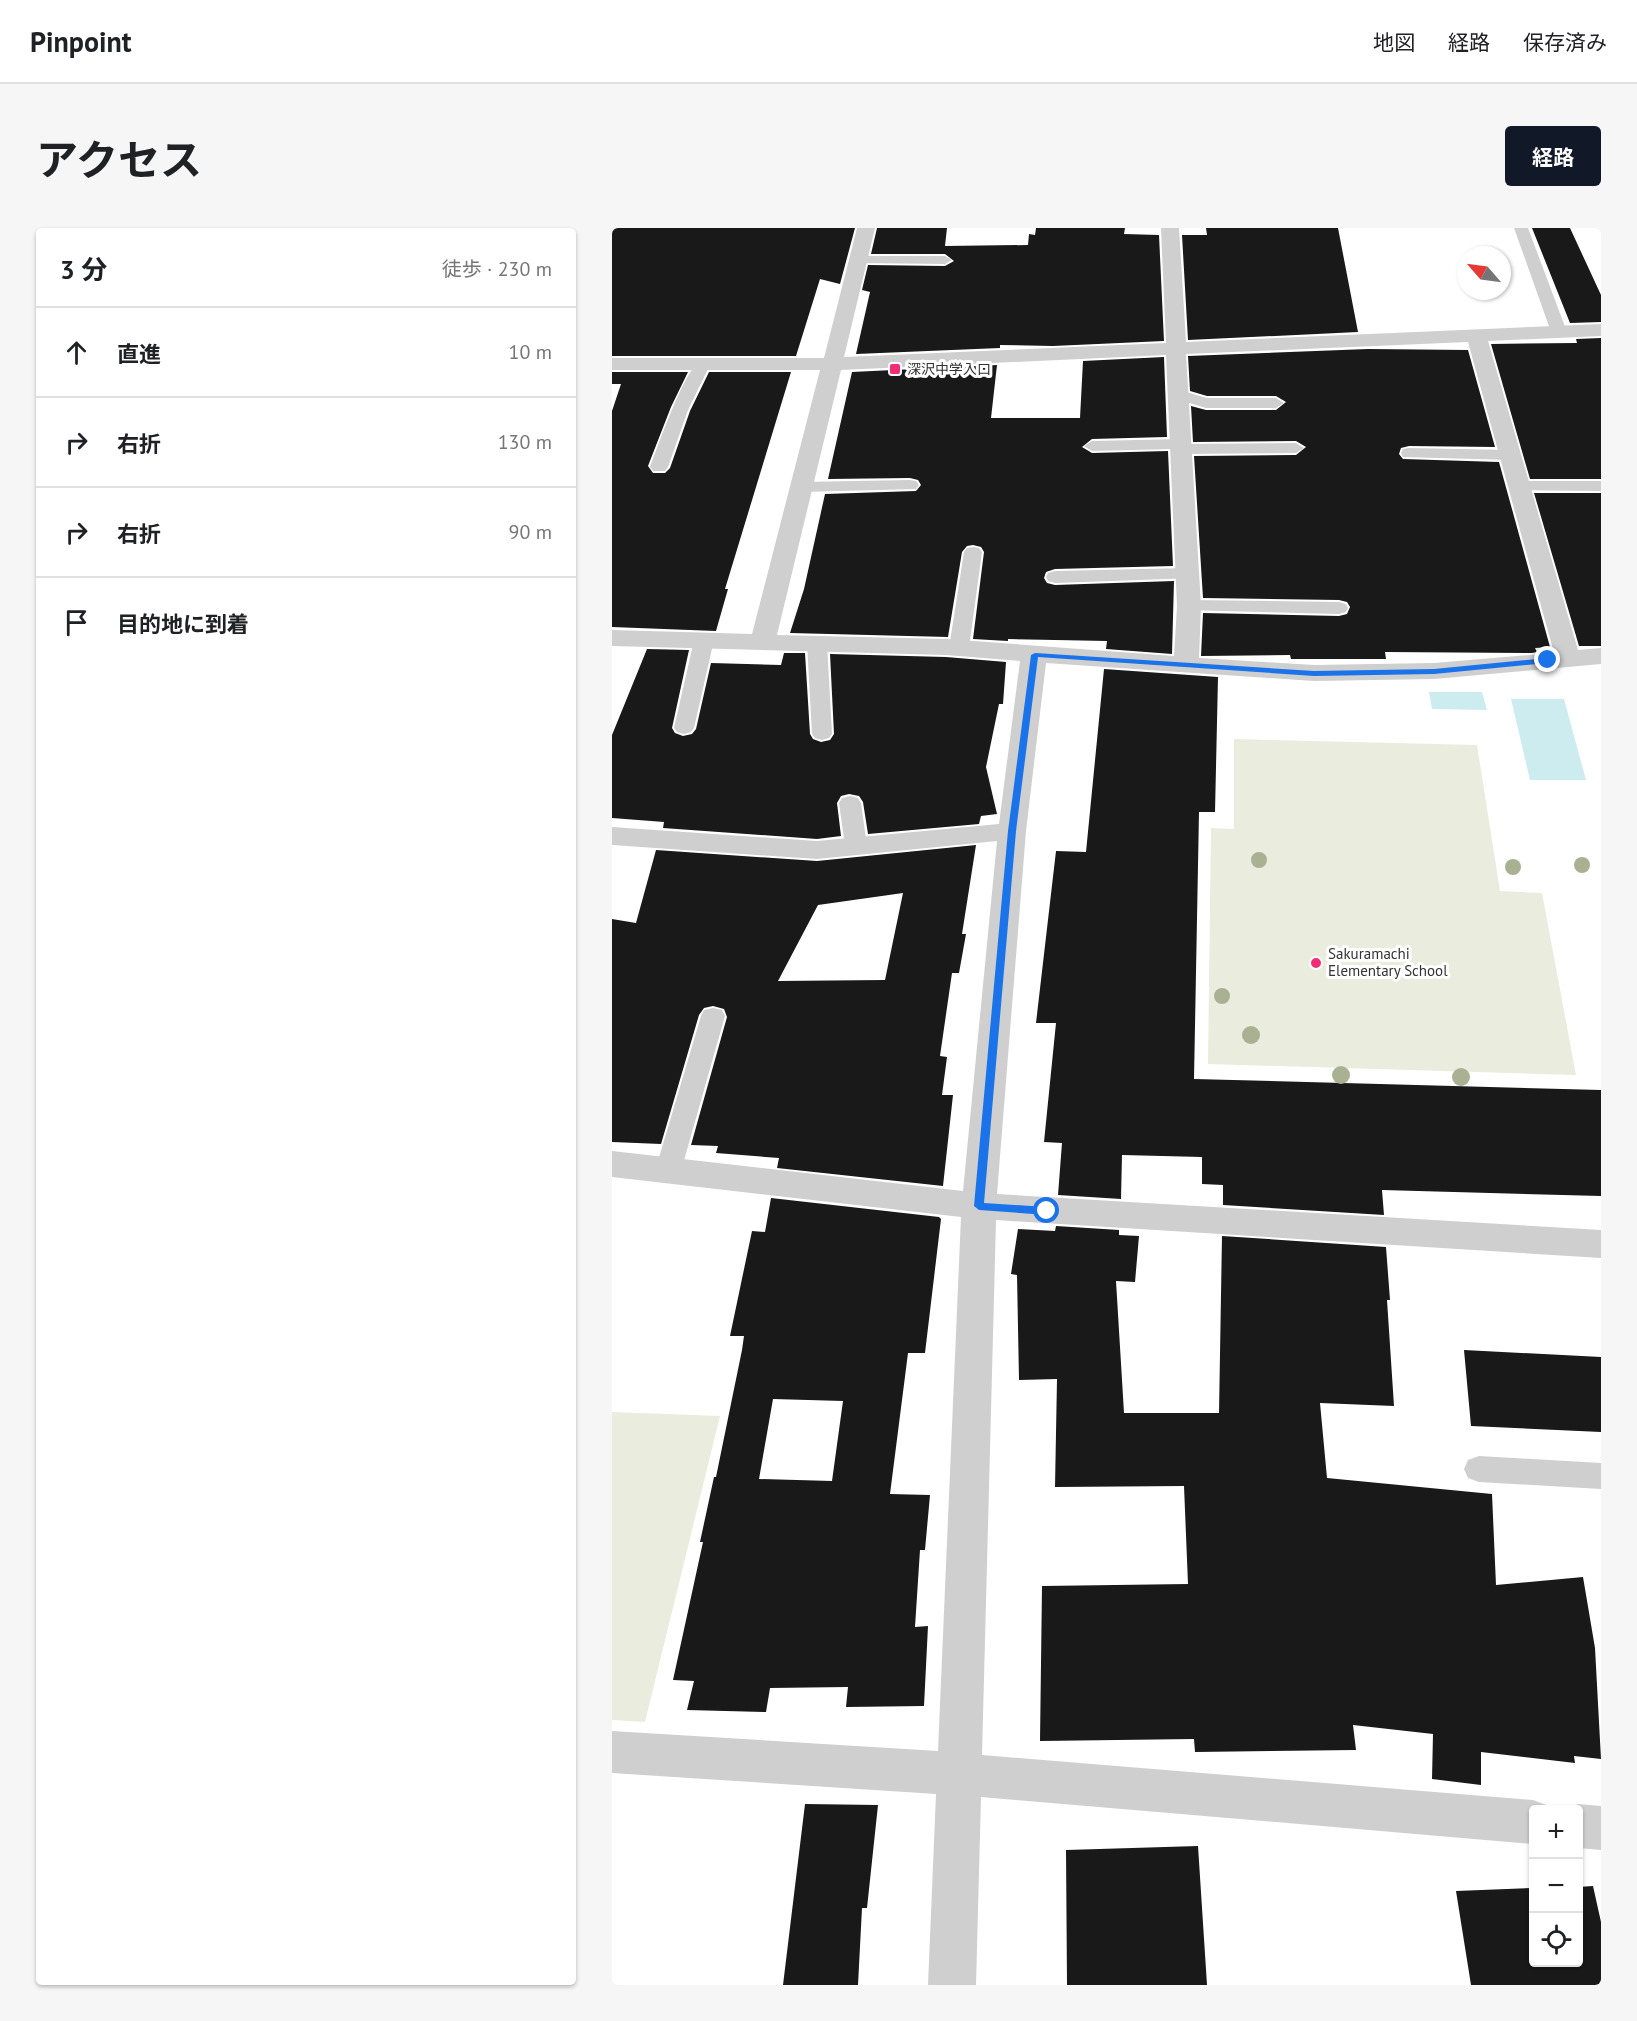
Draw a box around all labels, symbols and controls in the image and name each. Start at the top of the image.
text: Pinpoint [30,23,132,60]
text: 地図 [1373,29,1415,56]
text: 経路 [1448,29,1490,56]
text: 保存済み [1523,29,1607,56]
button: 経路 [1505,126,1601,186]
text: アクセス [36,132,202,187]
north arrow [1457,246,1511,300]
text: 3 分 [60,253,107,286]
text: 徒歩 · 230 m [442,256,552,282]
icon: ahead [60,336,93,369]
text: 10 m [509,339,552,365]
text: 直進 [117,340,161,368]
place label: 深沢中学入口 [907,360,991,378]
marker: 深沢中学入口 [888,362,902,376]
icon: right [60,426,93,459]
text: 130 m [498,429,552,455]
text: 右折 [117,430,161,458]
icon: right [60,516,93,549]
text: 90 m [509,519,552,545]
text: 右折 [117,520,161,548]
icon: arrive [60,606,93,639]
text: 目的地に到着 [117,610,249,638]
route end [1534,646,1560,672]
place label: Sakuramachi Elementary School [1328,944,1448,980]
marker: Sakuramachi Elementary School [1309,956,1323,970]
route start [1033,1197,1059,1223]
map controls [1529,1805,1583,1967]
button: + [1529,1805,1583,1859]
button: − [1529,1859,1583,1913]
button: locate [1529,1913,1583,1967]

